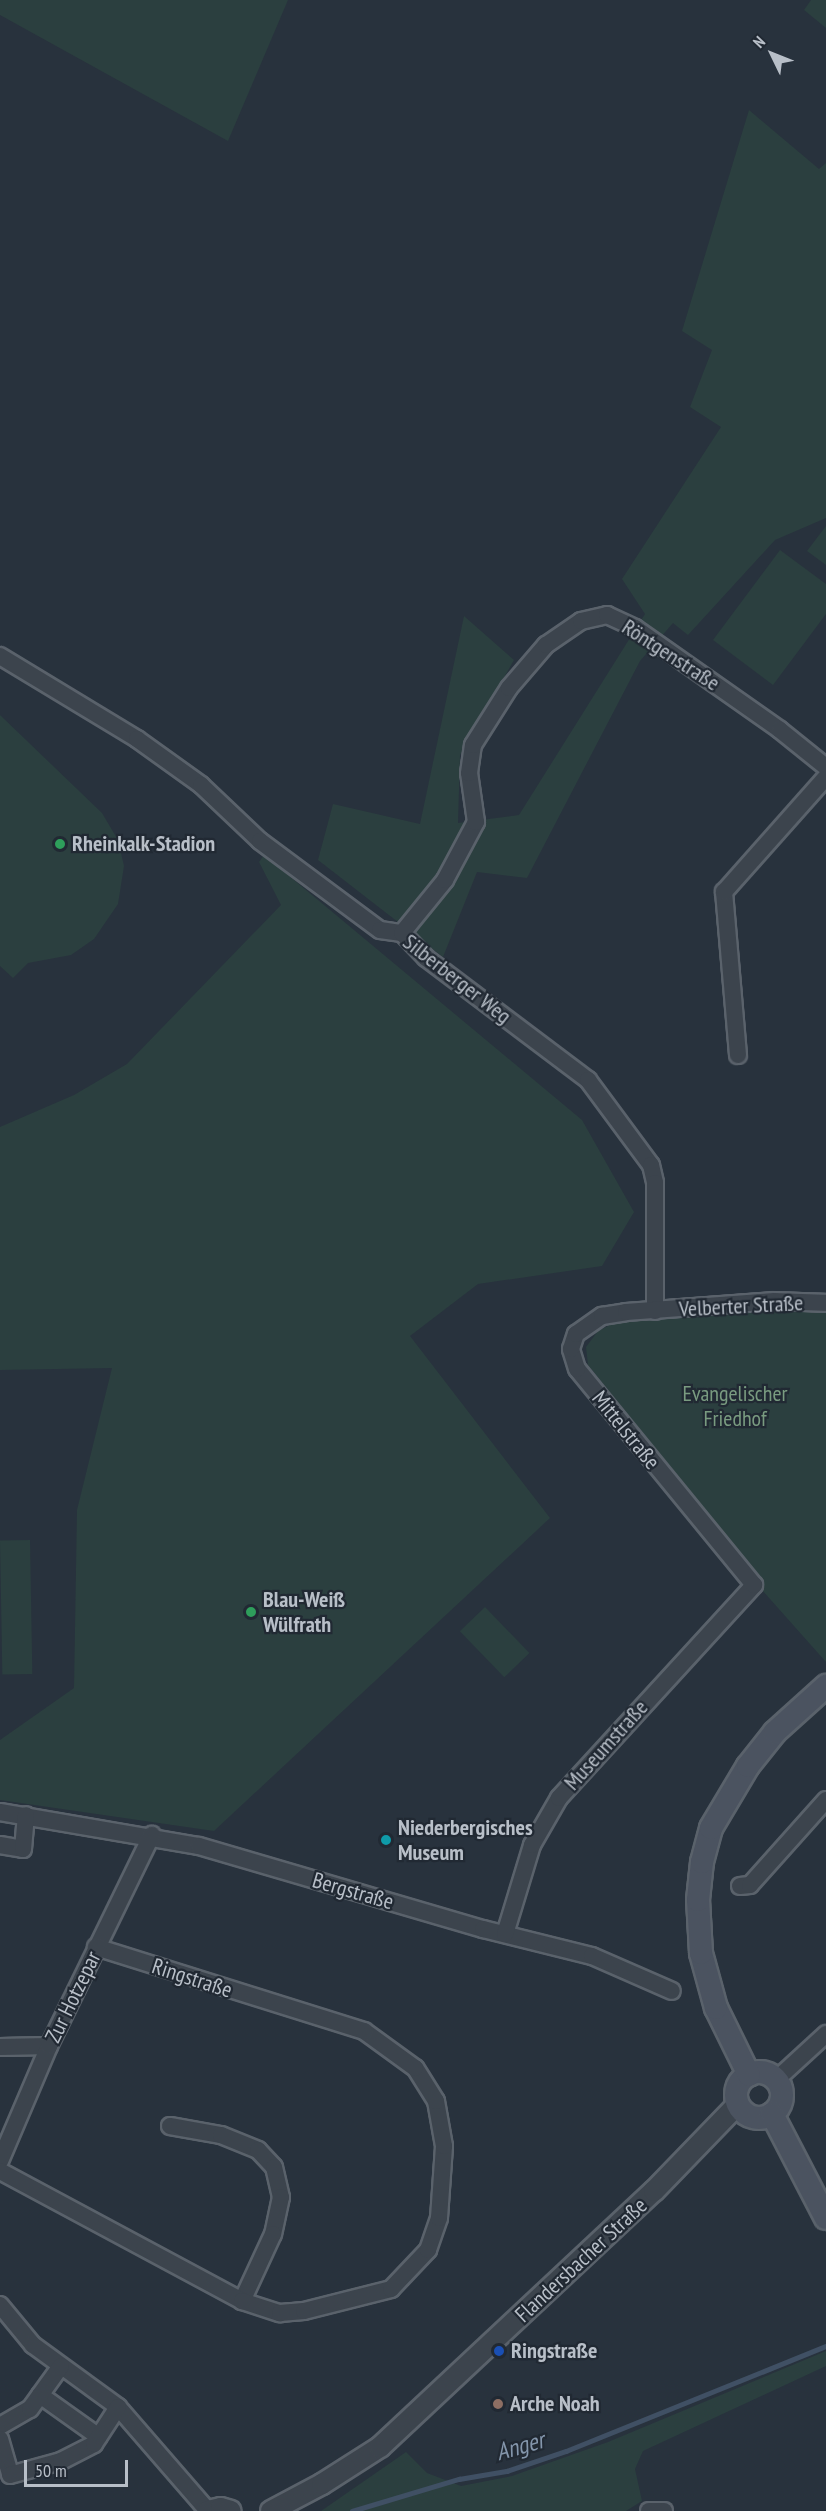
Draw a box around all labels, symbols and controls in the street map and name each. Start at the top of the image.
north arrow [742,24,802,84]
text: N [749,32,769,52]
street label: Röntgenstraße [617,614,725,696]
place label: Rheinkalk-Stadion [72,831,215,857]
marker: Rheinkalk-Stadion [53,837,67,851]
street label: Silberberger Weg [398,928,516,1030]
street label: Velberter Straße [678,1290,804,1322]
park label: Evangelischer Friedhof [683,1380,787,1432]
street label: Mittelstraße [586,1386,666,1474]
place label: Blau-Weiß Wülfrath [263,1586,345,1638]
marker: Blau-Weiß Wülfrath [244,1605,258,1619]
street label: Museumstraße [559,1695,653,1795]
place label: Niederbergisches Museum [398,1814,533,1866]
marker: Niederbergisches Museum [379,1833,393,1847]
street label: Bergstraße [309,1867,397,1915]
street label: Zur Hotzepar [40,1947,106,2047]
street label: Ringstraße [149,1953,235,2003]
street label: Flandersbacher Straße [510,2192,652,2328]
place label: Ringstraße [511,2338,597,2364]
marker: Ringstraße [492,2344,506,2358]
place label: Arche Noah [510,2391,600,2417]
marker: Arche Noah [491,2397,505,2411]
water label: Anger [493,2425,547,2467]
scale bar [27,2448,130,2486]
text: 50 m [35,2459,67,2482]

